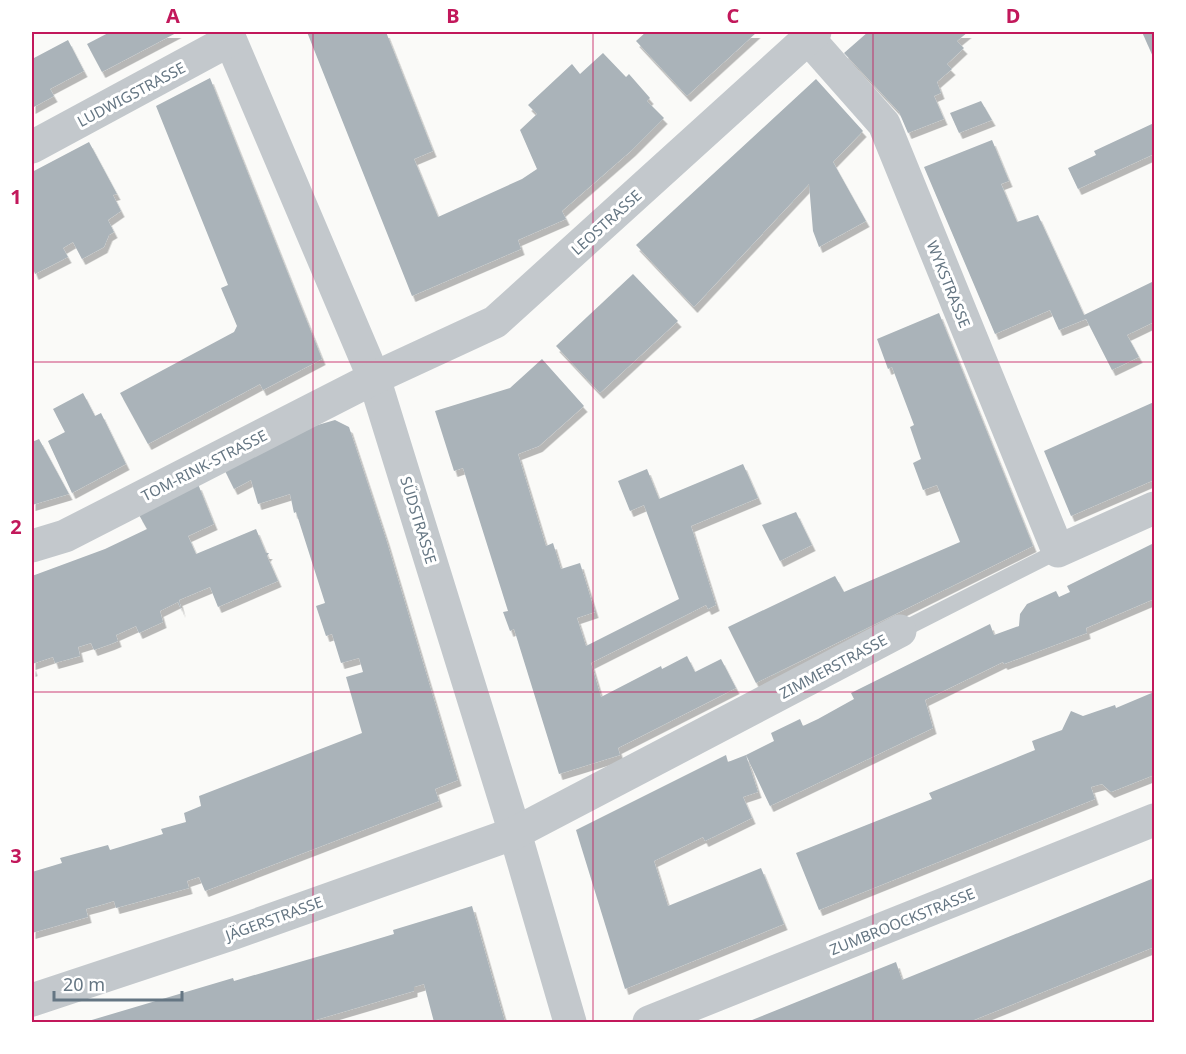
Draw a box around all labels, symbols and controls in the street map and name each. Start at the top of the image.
text: A [166,2,180,29]
text: B [446,2,460,29]
text: C [727,2,740,29]
text: D [1006,2,1020,29]
street label: LUDWIGSTRASSE [73,57,189,131]
text: 1 [10,183,22,210]
street label: LEOSTRASSE [567,185,645,259]
street label: WYKSTRASSE [922,238,976,330]
street label: TOM-RINK-STRASSE [138,425,270,505]
street label: SÜDSTRASSE [396,474,442,566]
text: 2 [10,513,22,540]
street label: ZIMMERSTRASSE [776,629,890,703]
text: 3 [10,842,22,869]
street label: ZUMBROOCKSTRASSE [827,883,977,959]
street label: JÄGERSTRASSE [221,891,325,946]
scale bar [54,964,182,1002]
text: 20 m [63,972,105,996]

